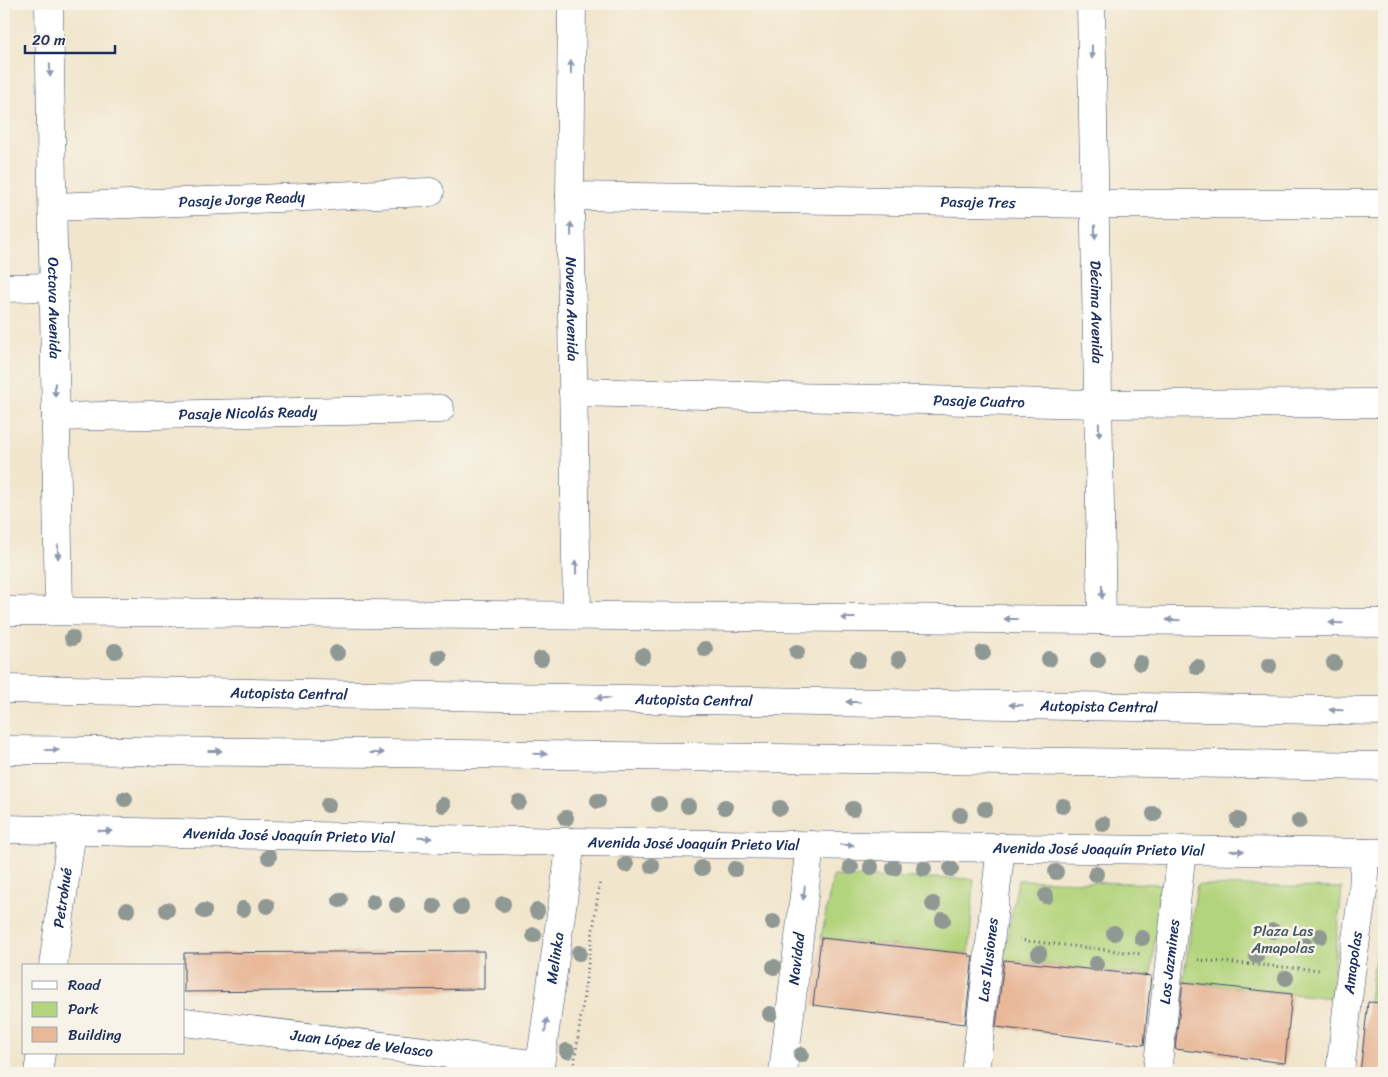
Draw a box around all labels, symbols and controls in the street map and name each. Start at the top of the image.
scale bar [25,22,115,54]
text: 20 m [32,27,66,53]
one-way arrow [1088,45,1096,61]
one-way arrow [567,58,575,74]
one-way arrow [46,62,54,78]
street label: Pasaje Jorge Ready [178,184,306,215]
street label: Pasaje Tres [940,189,1016,216]
one-way arrow [566,221,574,237]
one-way arrow [1091,225,1099,241]
street label: Octava Avenida [40,257,68,359]
street label: Novena Avenida [558,257,586,362]
street label: Décima Avenida [1083,260,1110,364]
one-way arrow [52,382,60,398]
street label: Pasaje Cuatro [933,387,1026,415]
street label: Pasaje Nicolás Ready [178,399,318,427]
one-way arrow [1095,422,1103,438]
one-way arrow [55,545,63,561]
one-way arrow [572,558,580,574]
one-way arrow [1098,585,1106,601]
one-way arrow [840,613,856,621]
one-way arrow [1002,615,1018,623]
one-way arrow [1165,616,1181,624]
one-way arrow [1327,618,1343,626]
street label: Autopista Central [229,680,349,707]
street label: Autopista Central [634,686,754,714]
street label: Autopista Central [1039,693,1159,720]
one-way arrow [595,694,611,702]
one-way arrow [845,698,861,706]
one-way arrow [1007,701,1023,709]
one-way arrow [1327,706,1343,714]
one-way arrow [45,746,61,754]
one-way arrow [207,747,223,755]
one-way arrow [370,749,386,757]
one-way arrow [532,751,548,759]
street label: Avenida José Joaquín Prieto Vial [182,820,396,851]
one-way arrow [97,827,113,835]
street label: Avenida José Joaquín Prieto Vial [587,829,801,858]
one-way arrow [417,834,433,842]
street label: Avenida José Joaquín Prieto Vial [992,835,1206,864]
one-way arrow [839,841,855,849]
one-way arrow [1229,847,1245,855]
street label: Petrohué [45,865,80,930]
one-way arrow [800,885,808,901]
street label: Las Ilusiones [970,916,1006,1003]
street label: Los Jazmines [1152,918,1187,1006]
park label: Plaza Las Amapolas [1250,918,1315,961]
street label: Amapolas [1336,929,1370,996]
street label: Melinka [538,930,571,986]
street label: Navidad [781,930,813,986]
legend [22,964,185,1054]
text: Road [68,972,101,998]
text: Park [68,996,99,1022]
one-way arrow [542,1017,550,1033]
text: Building [68,1022,122,1048]
street label: Juan López de Velasco [288,1022,435,1065]

